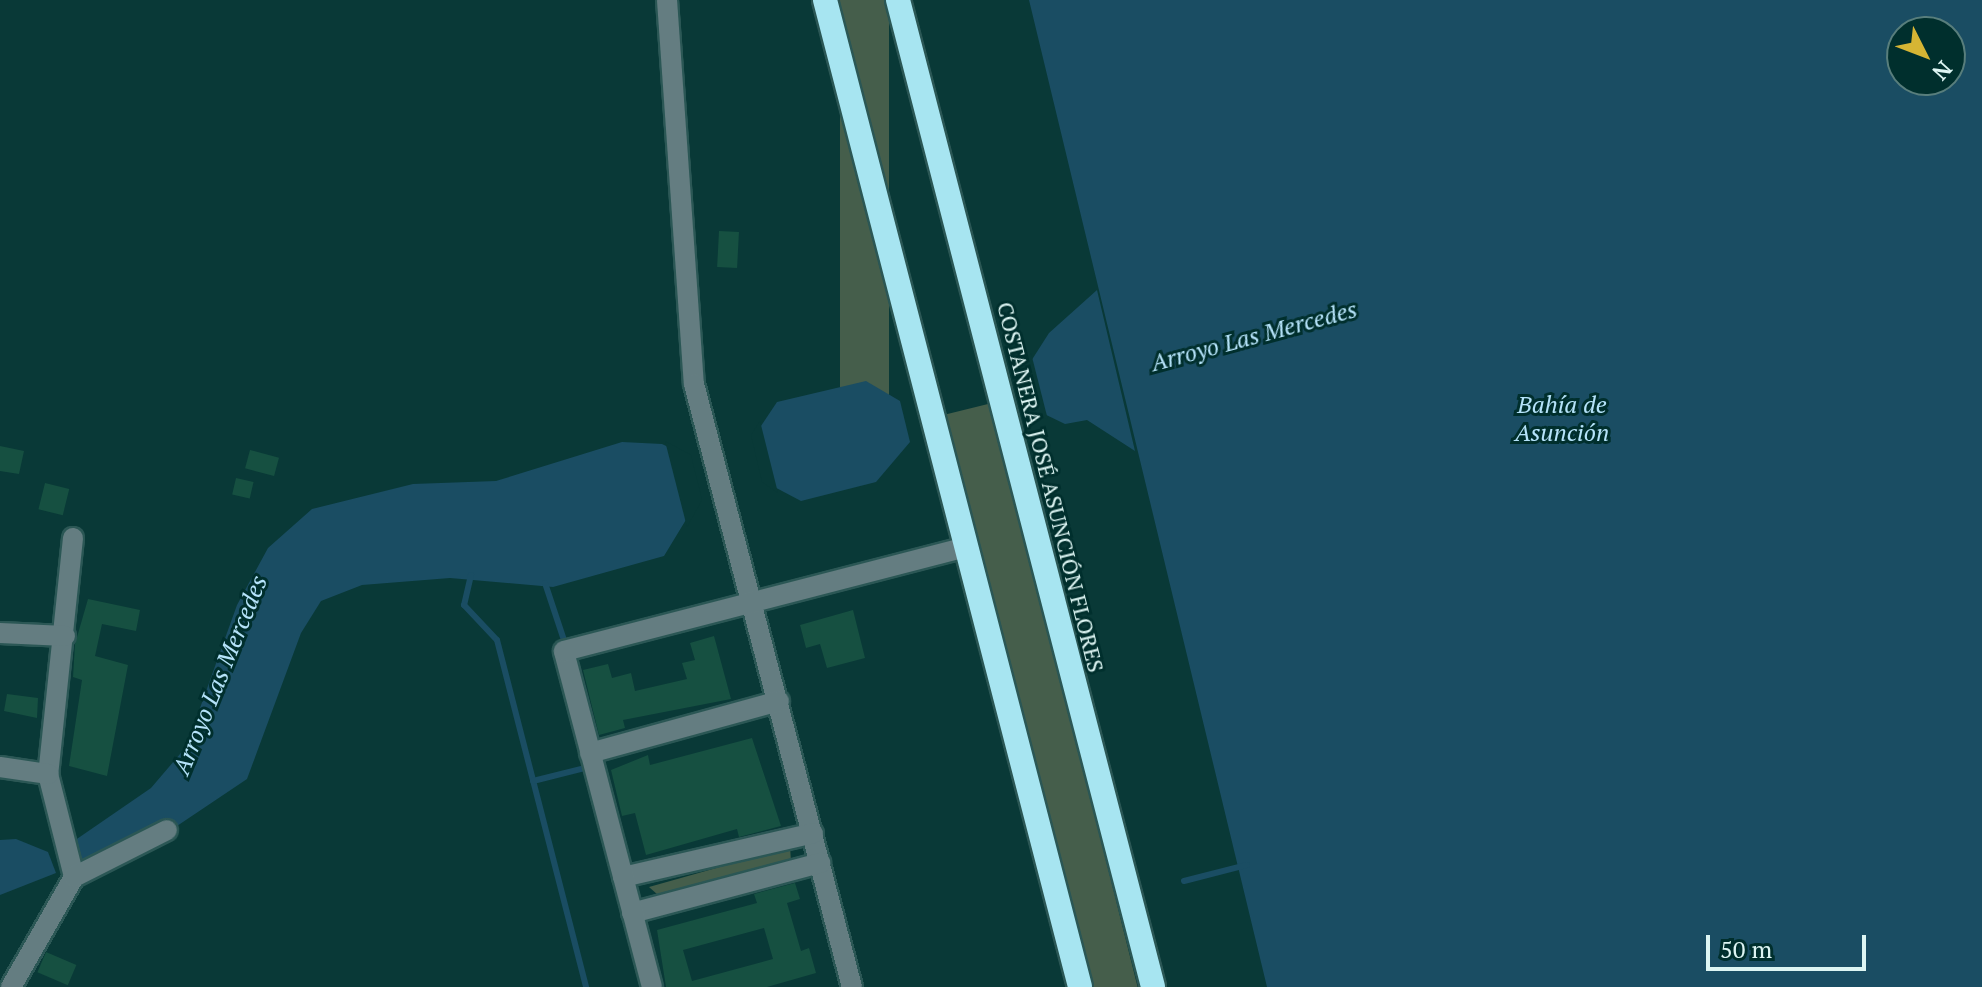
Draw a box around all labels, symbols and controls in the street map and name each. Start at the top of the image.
north arrow [1886,16,1966,96]
text: N [1926,55,1959,87]
water label: Arroyo Las Mercedes [1148,295,1360,377]
street label: COSTANERA JOSÉ ASUNCIÓN FLORES [992,299,1110,675]
water label: Bahía de Asunción [1515,391,1609,447]
water label: Arroyo Las Mercedes [167,571,273,779]
scale bar [1710,919,1870,969]
text: 50 m [1720,933,1772,965]

